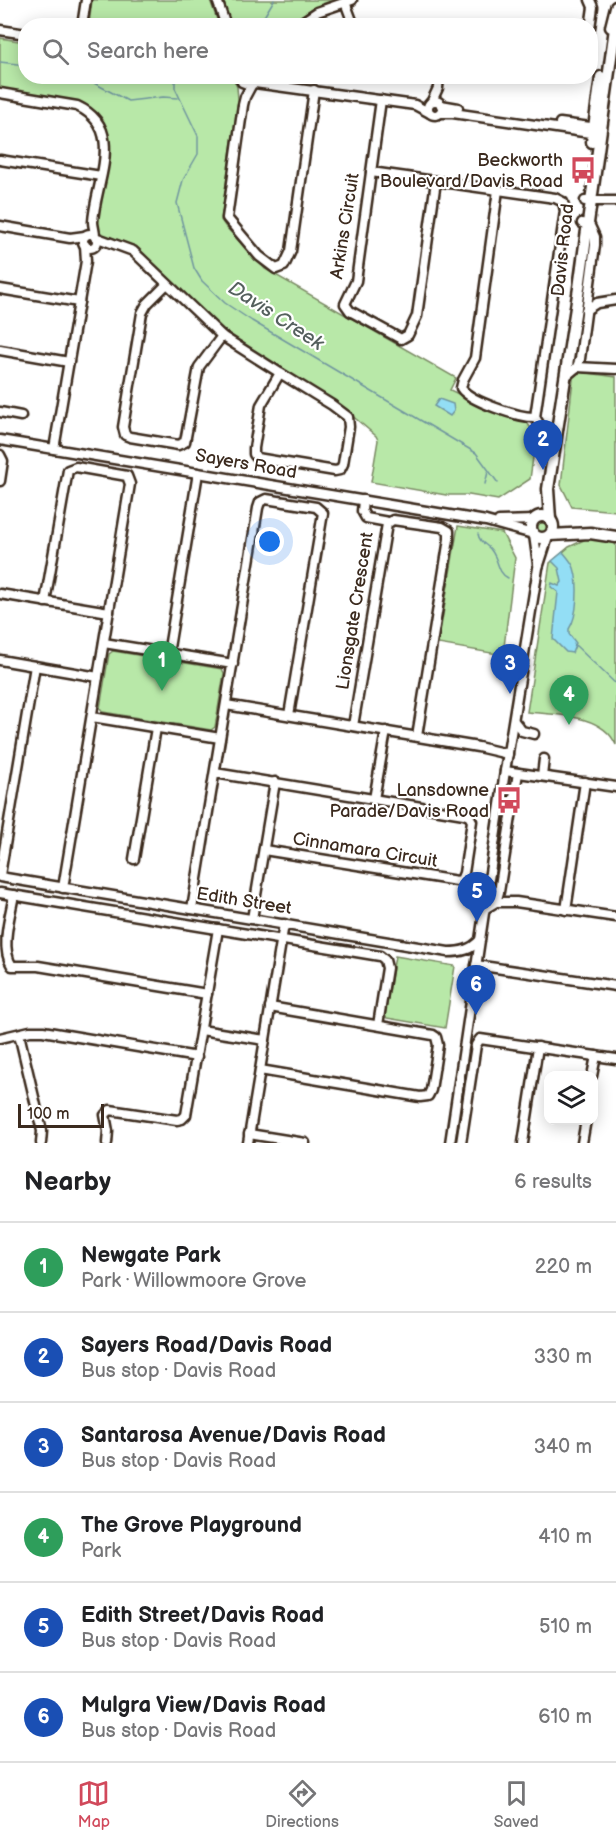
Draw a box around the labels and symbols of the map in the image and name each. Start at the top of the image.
place label: Beckworth Boulevard/Davis Road [380,150,563,192]
bus stop icon: Beckworth Boulevard/Davis Road [568,155,598,185]
street label: Arkins Circuit [326,171,364,280]
street label: Davis Road [548,203,578,297]
water label: Davis Creek [224,276,329,356]
pin: 2 [524,420,562,470]
street label: Sayers Road [194,445,298,483]
your location [255,527,284,556]
street label: Lionsgate Crescent [332,530,378,691]
pin: 1 [142,642,182,691]
pin: 3 [490,644,530,694]
pin: 4 [550,676,588,725]
place label: Lansdowne Parade/Davis Road [330,780,489,822]
bus stop icon: Lansdowne Parade/Davis Road [494,785,524,815]
street label: Cinnamara Circuit [291,828,439,872]
pin: 5 [458,872,496,922]
street label: Edith Street [195,883,293,919]
pin: 6 [456,966,496,1015]
scale bar [18,1101,104,1128]

